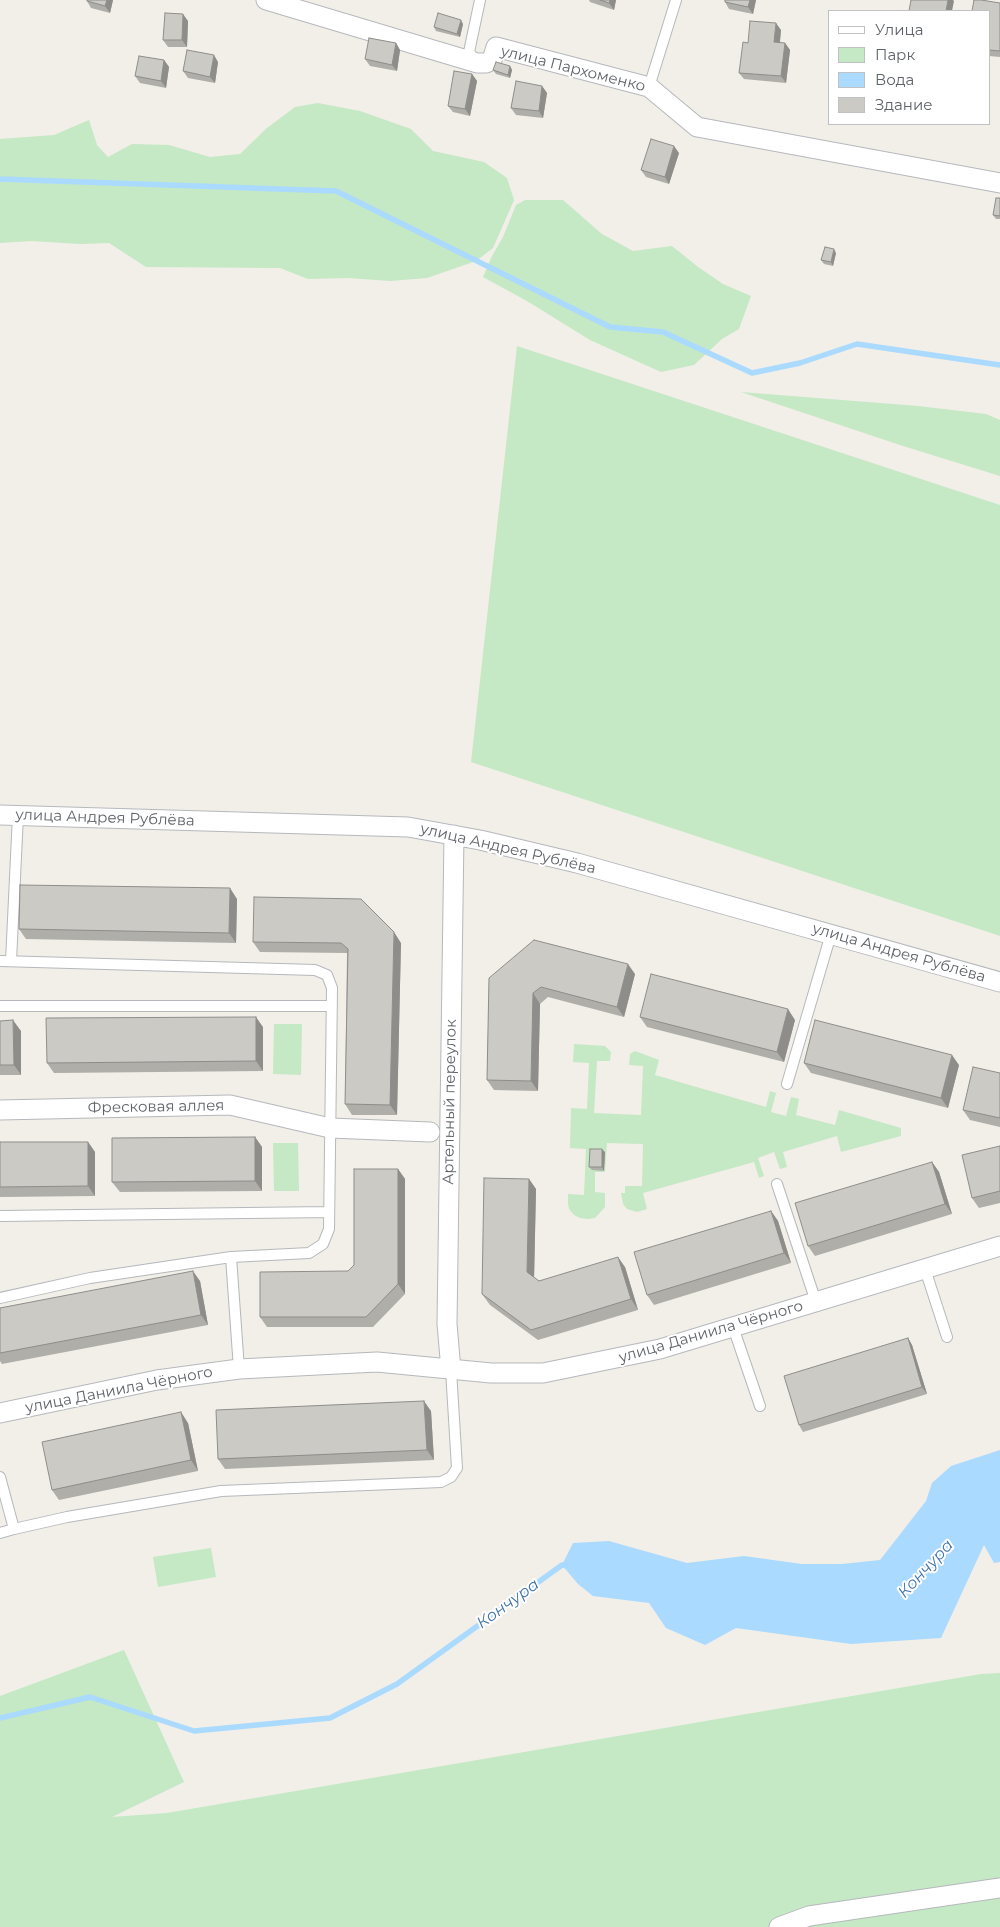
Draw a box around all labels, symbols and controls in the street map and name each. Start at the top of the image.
legend [828,10,990,125]
text: Улица [875,20,923,39]
street label: улица Пархоменко [499,42,647,96]
text: Парк [875,45,915,64]
text: Вода [875,70,914,89]
text: Здание [875,95,933,114]
street label: улица Андрея Рублёва [15,806,195,830]
street label: улица Андрея Рублёва [419,820,597,878]
street label: улица Андрея Рублёва [810,920,988,986]
street label: Артельный переулок [440,1019,460,1185]
street label: Фресковая аллея [88,1097,224,1117]
street label: улица Даниила Чёрного [617,1297,805,1367]
street label: улица Даниила Чёрного [24,1363,214,1417]
water label: Кончура [894,1536,958,1602]
water label: Кончура [473,1575,543,1633]

